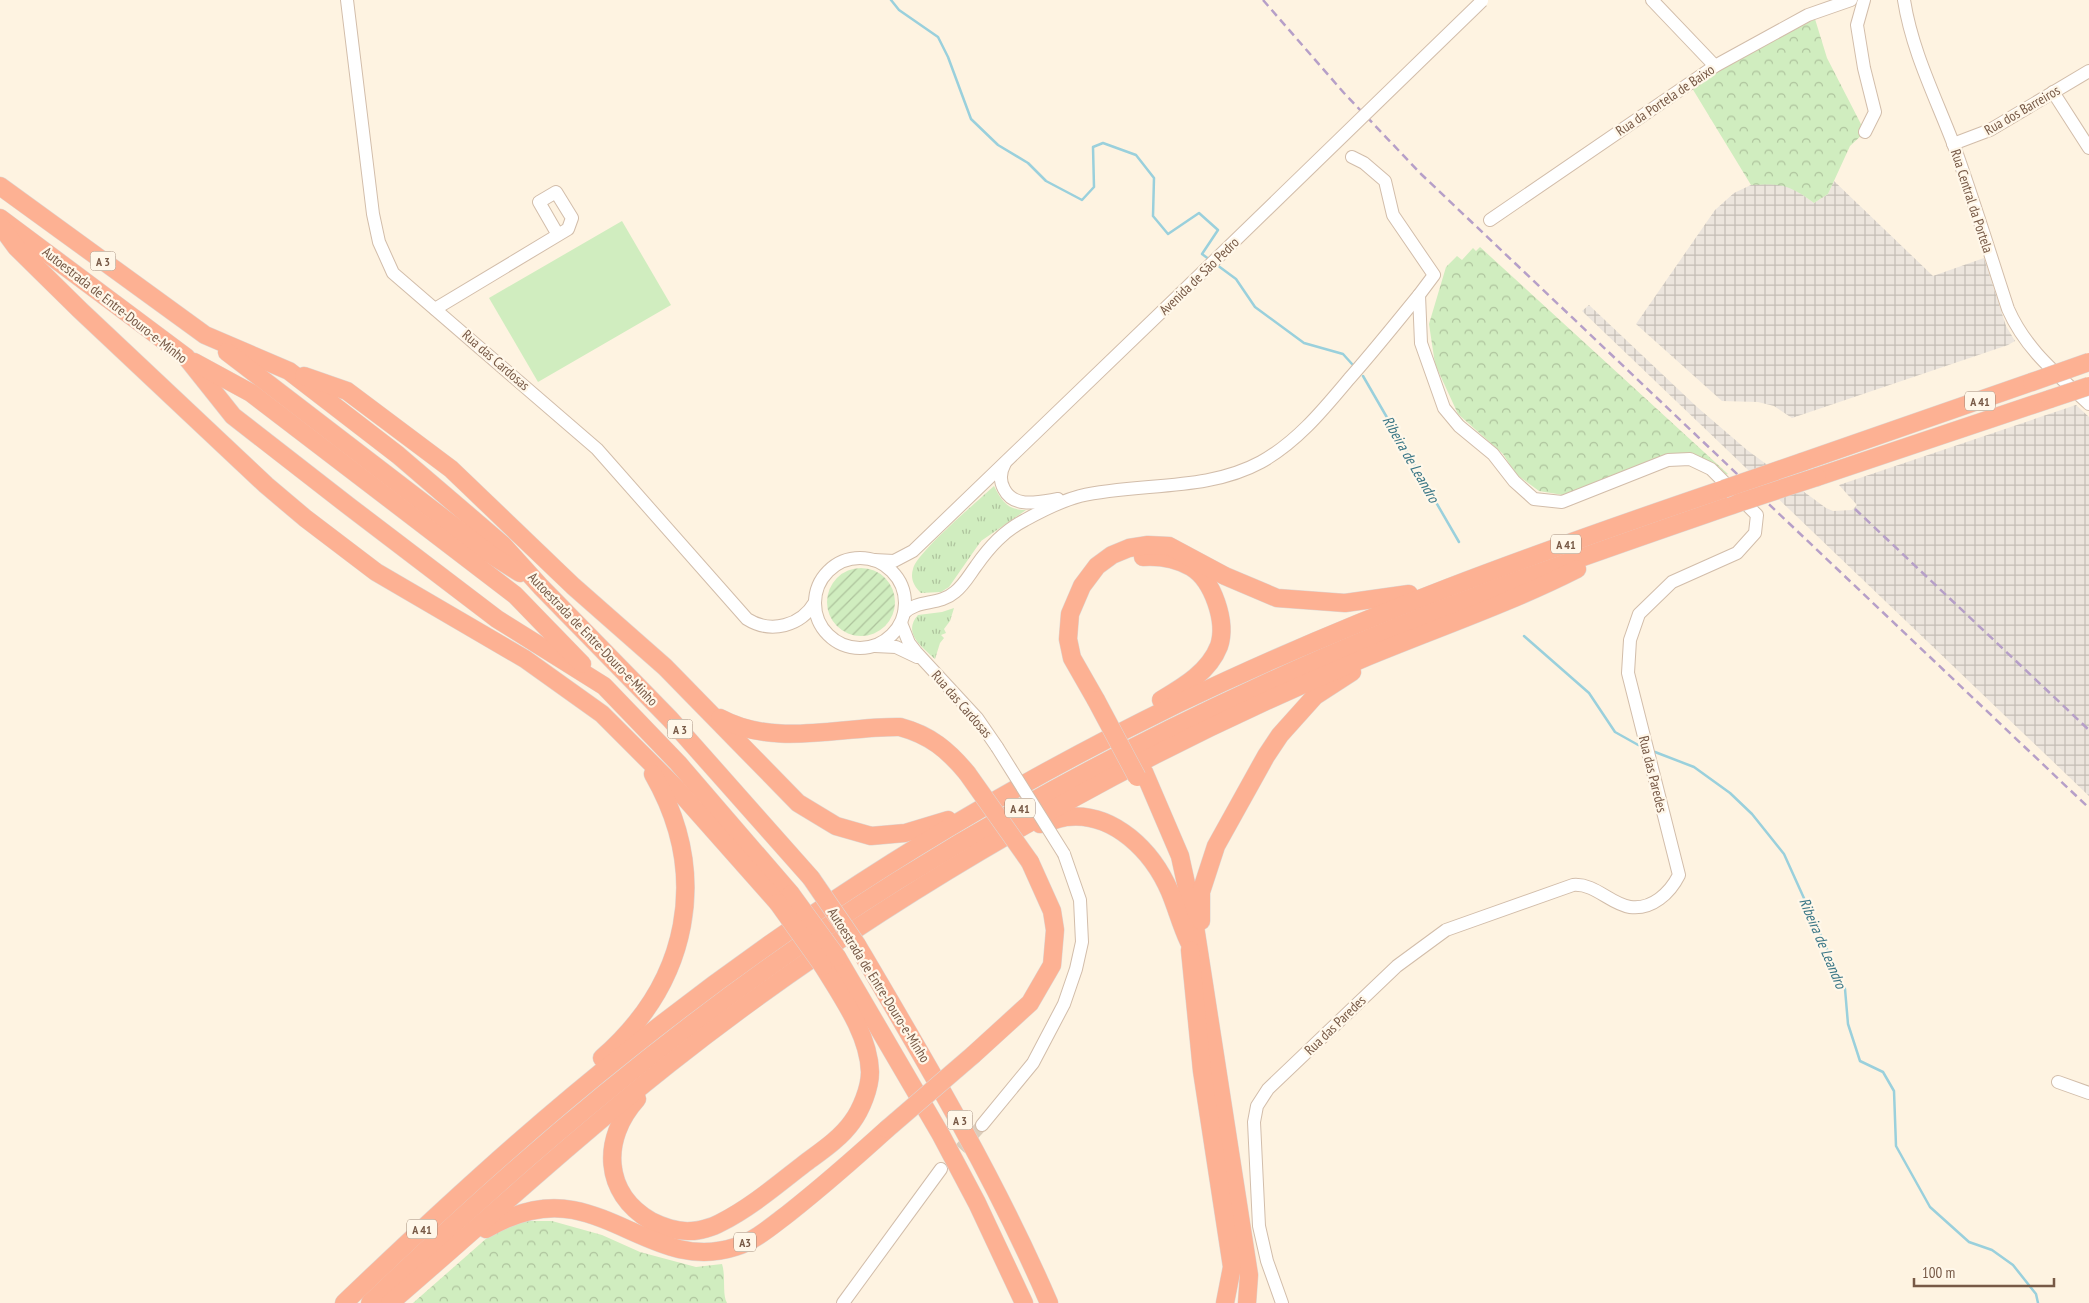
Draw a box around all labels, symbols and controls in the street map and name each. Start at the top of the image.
street label: Rua da Portela de Baixo [1612,60,1718,140]
street label: Rua dos Barreiros [1981,81,2063,139]
street label: Rua Central da Portela [1947,147,1997,255]
street label: Avenida de São Pedro [1155,233,1243,319]
street label: Autoestrada de Entre-Douro-e-Minho [39,243,191,367]
road number: A 3 [90,252,116,270]
street label: Rua das Cardosas [459,326,534,394]
road number: A 41 [1965,392,1995,411]
water label: Ribeira de Leandro [1379,412,1444,507]
road number: A 41 [1551,534,1581,554]
street label: Autoestrada de Entre-Douro-e-Minho [524,568,662,710]
street label: Rua das Cardosas [928,667,996,742]
road number: A 3 [668,720,692,739]
street label: Rua das Paredes [1635,734,1671,814]
road number: A 41 [1005,798,1035,818]
water label: Ribeira de Leandro [1795,895,1851,993]
street label: Autoestrada de Entre-Douro-e-Minho [824,904,934,1066]
street label: Rua das Paredes [1301,991,1370,1059]
road number: A 3 [948,1110,972,1130]
road number: A 41 [407,1220,437,1238]
road number: A3 [734,1232,756,1252]
scale bar [1914,1256,2054,1288]
text: 100 m [1922,1263,1955,1282]

